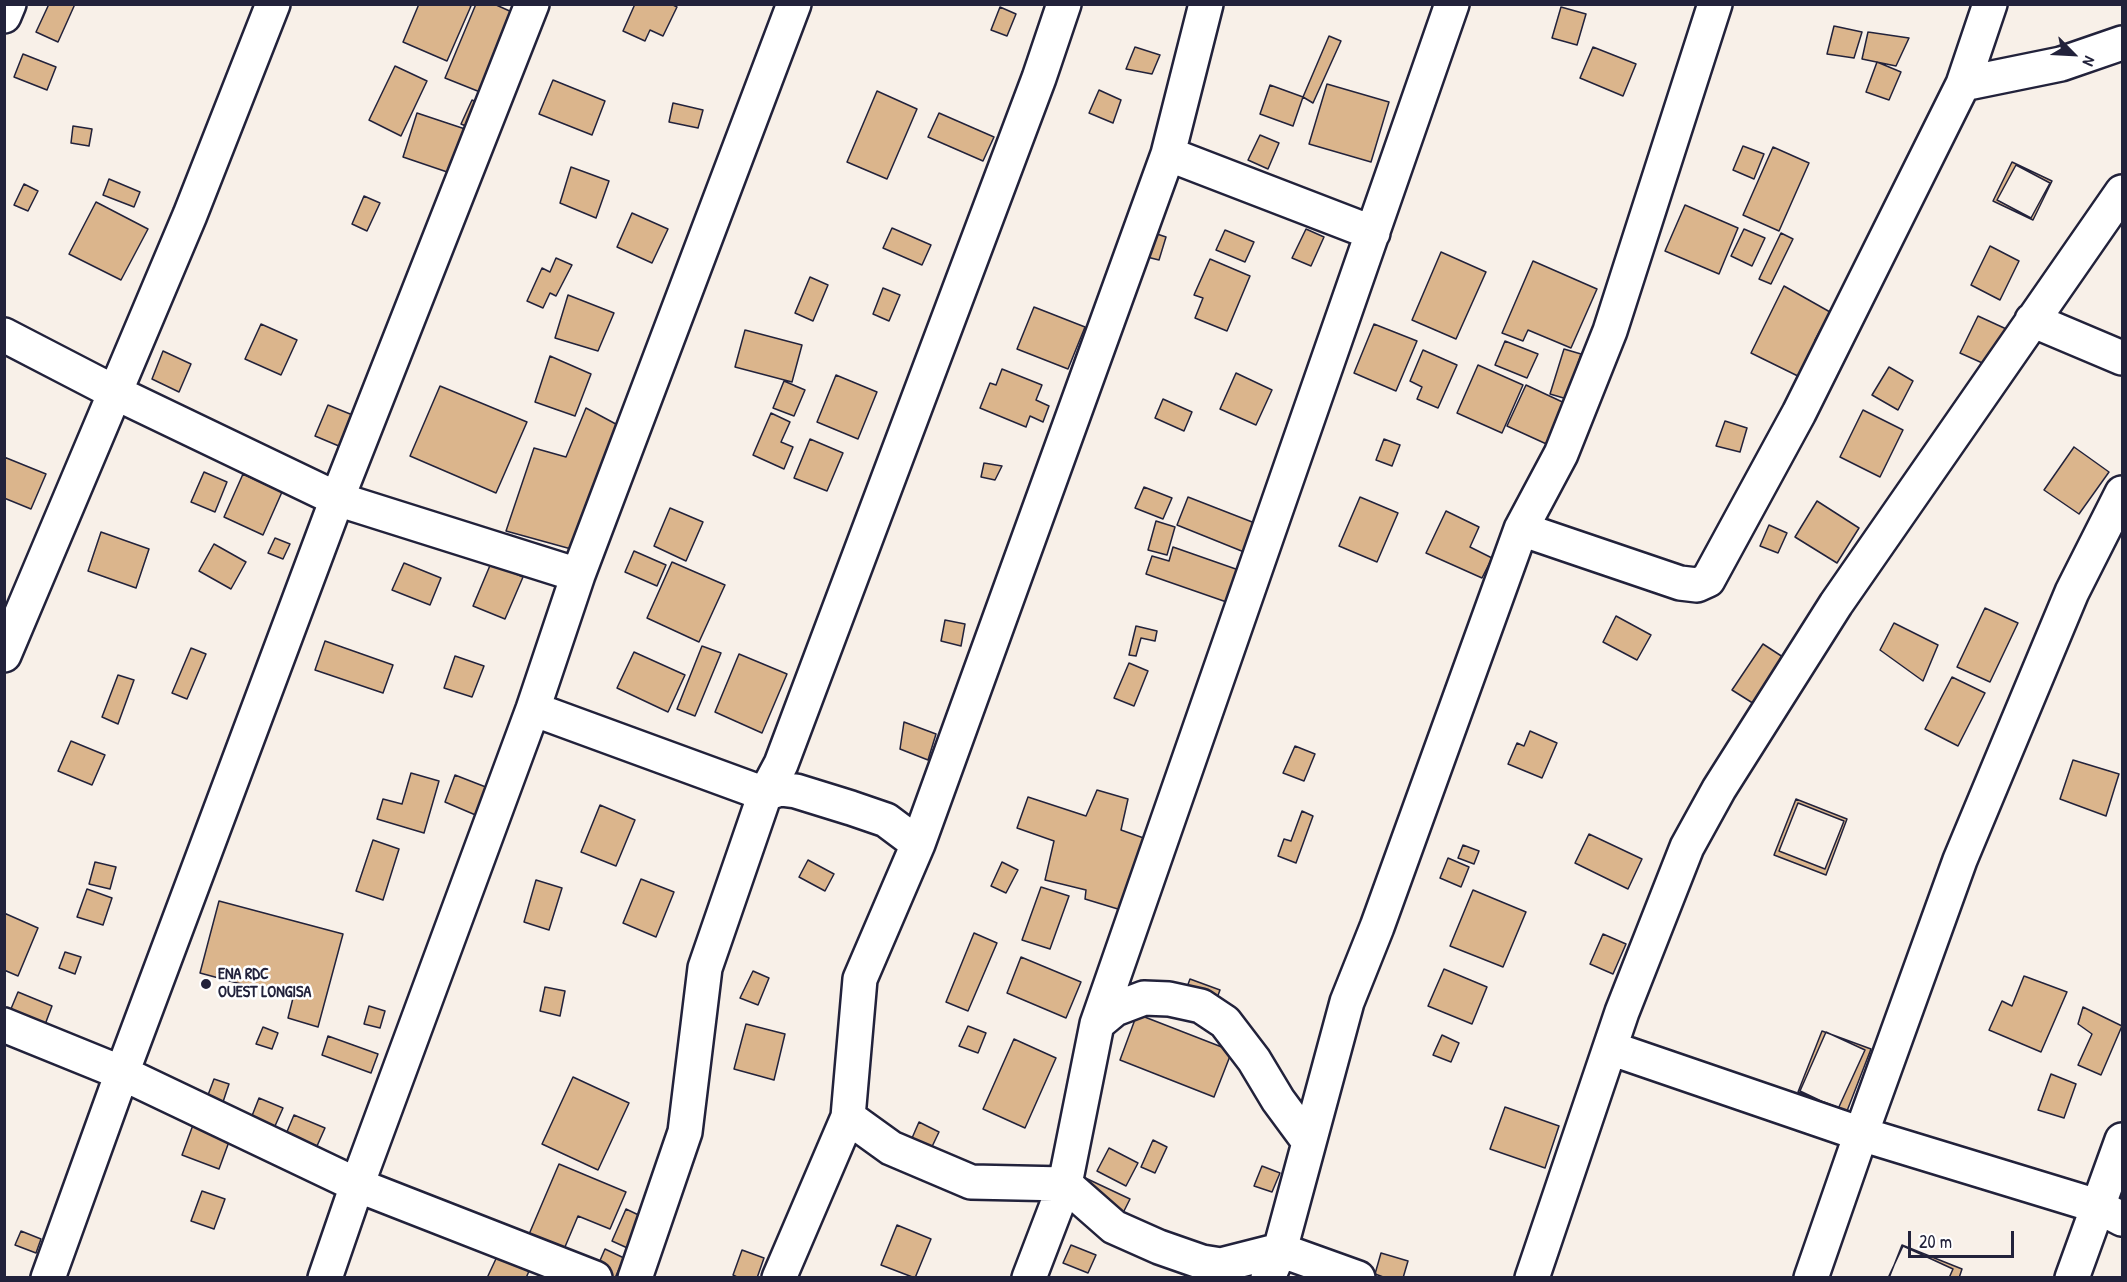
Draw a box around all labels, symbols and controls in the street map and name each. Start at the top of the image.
north arrow [2043,24,2103,84]
text: N [2078,53,2101,70]
place label: ENA RDC OUEST LONGISA [218,965,311,1003]
marker: ENA RDC OUEST LONGISA [199,977,213,991]
scale bar [1911,1219,2018,1257]
text: 20 m [1919,1229,1952,1254]

